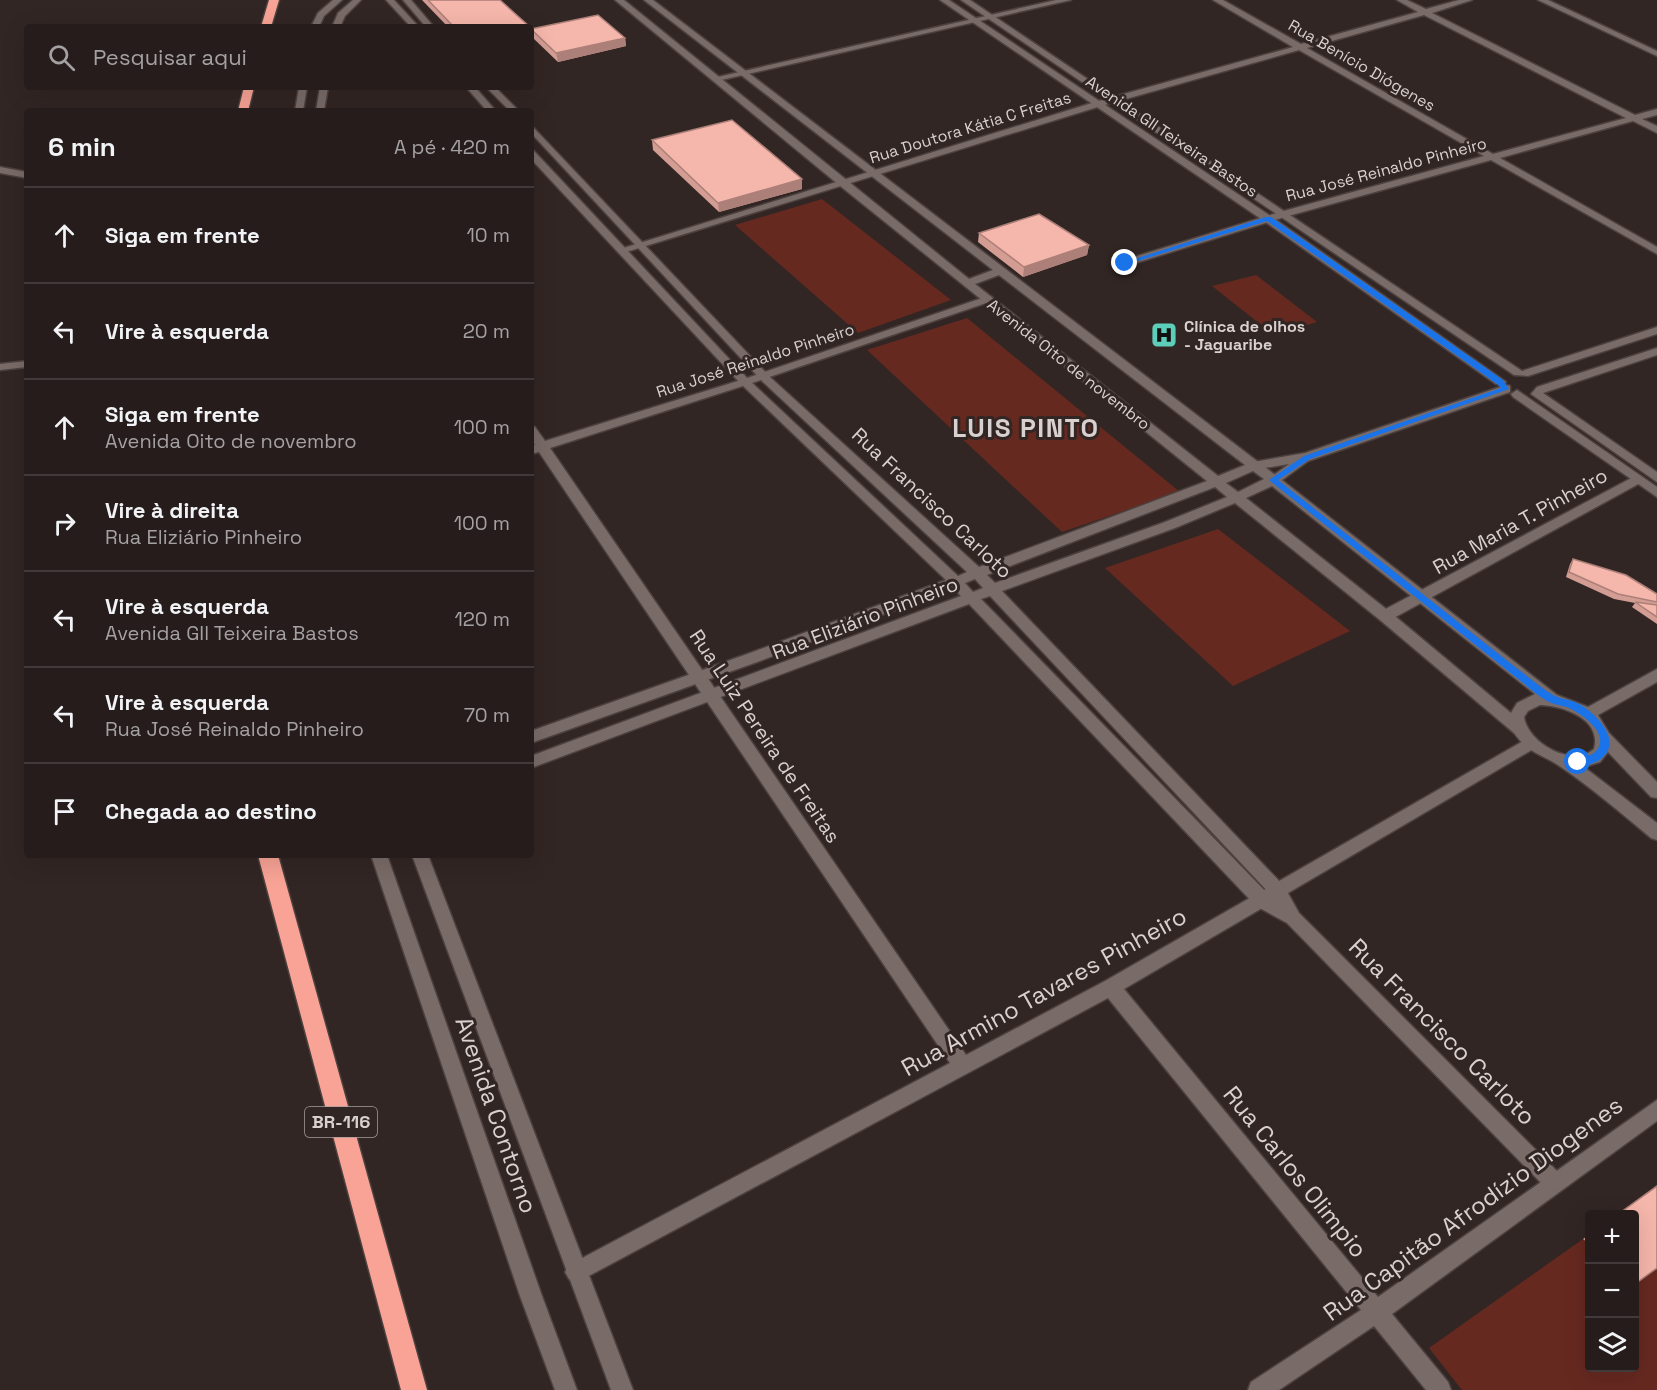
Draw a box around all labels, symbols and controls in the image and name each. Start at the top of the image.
street label: Rua Benício Diógenes [1284,15,1439,116]
search box [24,24,534,90]
icon: search [45,41,78,74]
text: Pesquisar aqui [93,43,247,71]
street label: Avenida GIl Teixeira Bastos [1082,71,1262,202]
street label: Rua Doutora Kátia C Freitas [867,87,1073,168]
text: 6 min [48,130,116,164]
street label: Rua José Reinaldo Pinheiro [1283,133,1489,206]
text: A pé · 420 m [394,134,510,160]
icon: ahead [48,219,81,252]
text: Siga em frente [105,221,260,249]
text: 10 m [466,222,510,248]
route end [1111,249,1137,275]
street label: Avenida Oito de novembro [983,294,1154,435]
icon: left [48,315,81,348]
place label: Clínica de olhos - Jaguaribe [1184,316,1305,355]
text: Vire à esquerda [105,317,269,345]
text: 20 m [463,318,510,344]
street label: Rua José Reinaldo Pinheiro [653,318,857,402]
hospital icon: Clínica de olhos - Jaguaribe [1149,320,1179,350]
text: Siga em frente [105,400,260,428]
icon: ahead [48,411,81,444]
district label: LUIS PINTO [952,411,1100,445]
text: 100 m [454,414,510,440]
street label: Rua Francisco Carloto [846,422,1018,584]
text: Avenida Oito de novembro [105,428,357,454]
street label: Rua Maria T. Pinheiro [1428,462,1612,580]
text: Vire à direita [105,496,239,524]
icon: right [48,507,81,540]
text: 100 m [454,510,510,536]
text: Rua Eliziário Pinheiro [105,524,302,550]
street label: Rua Eliziário Pinheiro [768,571,962,665]
text: Vire à esquerda [105,592,269,620]
icon: left [48,603,81,636]
text: 120 m [454,606,510,632]
text: Avenida GIl Teixeira Bastos [105,620,359,646]
street label: Rua Luiz Pereira de Freitas [684,624,846,848]
text: Vire à esquerda [105,688,269,716]
icon: left [48,699,81,732]
text: 70 m [464,702,510,728]
text: Rua José Reinaldo Pinheiro [105,716,364,742]
route start [1564,748,1590,774]
icon: arrive [48,795,81,828]
text: Chegada ao destino [105,797,317,825]
street label: Rua Armino Tavares Pinheiro [896,900,1192,1083]
street label: Rua Francisco Carloto [1342,932,1542,1132]
street label: Avenida Contorno [448,1012,545,1217]
street label: Rua Carlos Olimpio [1217,1079,1374,1264]
street label: Rua Capitão Afrodízio Diogenes [1317,1089,1629,1328]
road number: BR-116 [305,1107,377,1137]
map controls [1585,1210,1639,1372]
button: + [1585,1210,1639,1264]
button: − [1585,1264,1639,1318]
button: layers [1585,1318,1639,1372]

